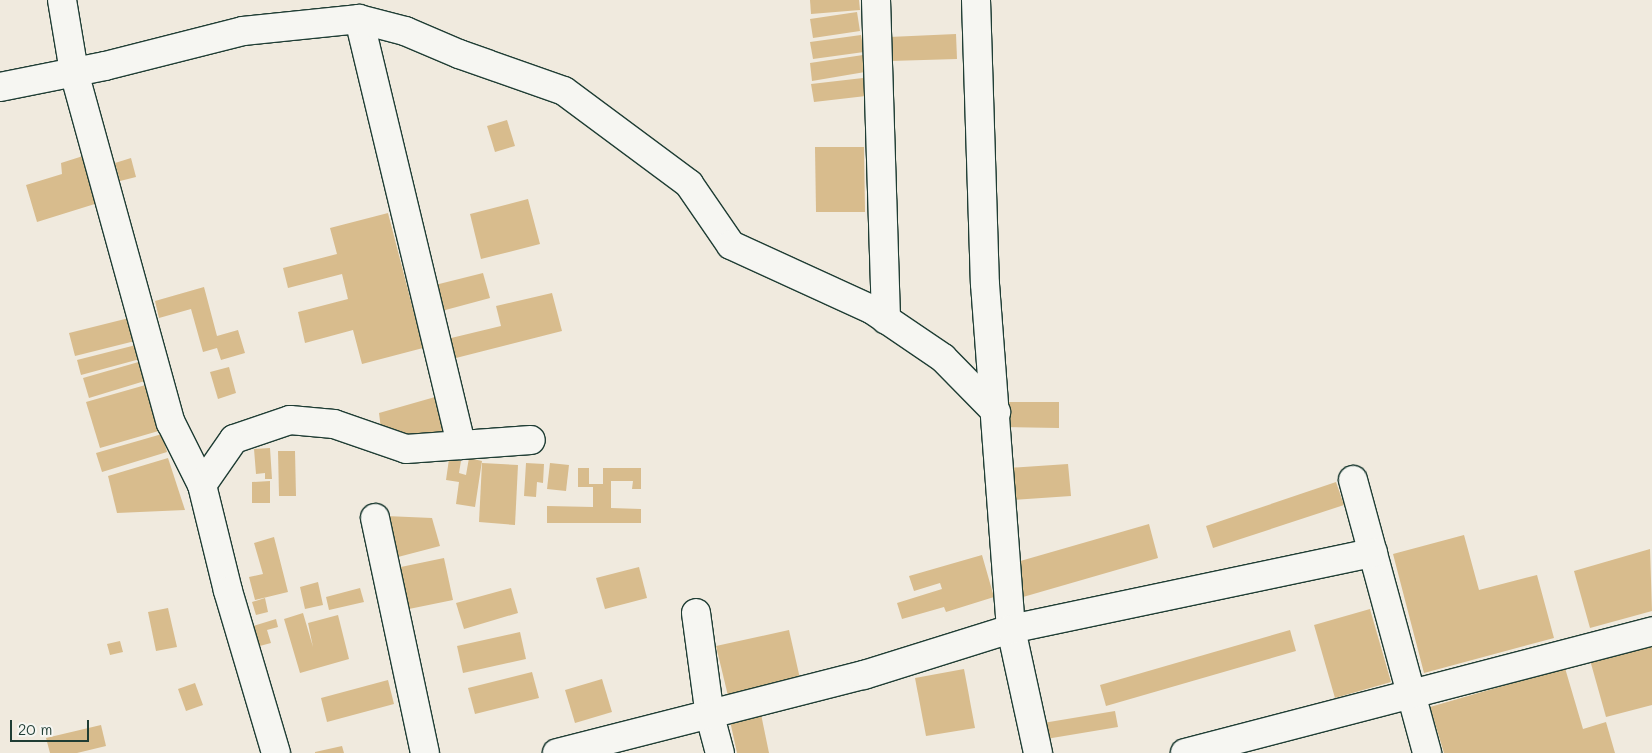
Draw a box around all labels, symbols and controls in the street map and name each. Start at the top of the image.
scale bar [12,710,91,742]
text: 20 m [18,719,52,739]

